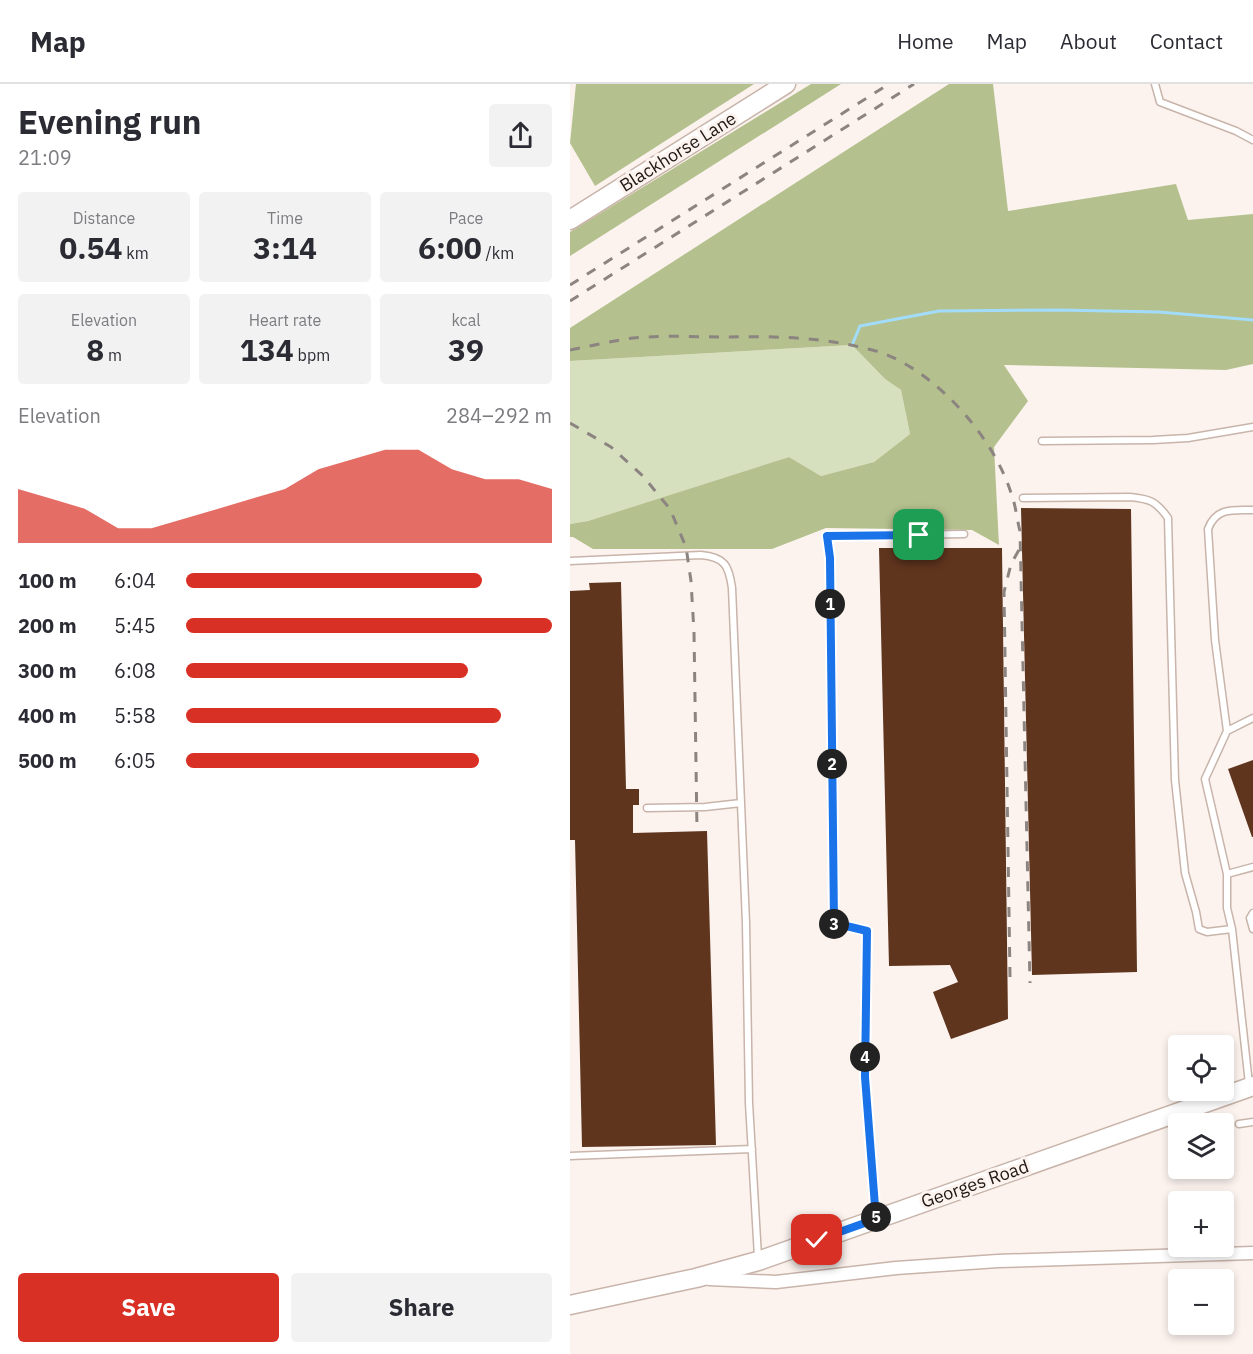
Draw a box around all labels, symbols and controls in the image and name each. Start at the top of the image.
text: Map [30,23,86,60]
text: Home [897,27,954,55]
text: Map [987,27,1027,55]
text: About [1060,27,1117,55]
text: Contact [1150,27,1223,55]
text: Evening run [18,100,202,143]
button: share [489,104,552,167]
street label: Blackhorse Lane [615,106,740,197]
text: 21:09 [18,144,72,171]
text: Distance [73,208,135,228]
text: Time [267,208,303,228]
text: Pace [449,208,483,228]
text: 0.54 [59,228,123,267]
text: 3:14 [253,228,317,267]
text: 6:00 [418,228,482,267]
text: km [123,243,149,263]
text: /km [482,243,514,263]
text: Elevation [71,310,137,330]
text: Heart rate [249,310,321,330]
text: kcal [451,310,481,330]
text: 8 [86,330,104,369]
text: 134 [240,330,294,369]
text: 39 [448,330,484,369]
text: m [104,345,122,365]
text: bpm [294,345,330,365]
text: Elevation [18,402,101,429]
text: 284–292 m [446,402,552,429]
pin [893,509,944,560]
icon: arrive [902,518,935,551]
text: 100 m [18,567,77,594]
text: 6:04 [114,567,156,594]
pin: 1 [815,589,845,619]
text: 1 [825,594,835,614]
text: 200 m [18,612,77,639]
text: 5:45 [114,612,156,639]
text: 300 m [18,657,77,684]
text: 6:08 [114,657,156,684]
text: 400 m [18,702,77,729]
text: 5:58 [114,702,156,729]
text: 500 m [18,747,77,774]
text: 6:05 [114,747,156,774]
pin: 2 [817,749,847,779]
text: 2 [827,754,837,774]
pin: 3 [819,909,849,939]
text: 3 [829,914,839,934]
map controls [1168,1035,1234,1335]
button: locate [1168,1035,1234,1101]
pin: 4 [850,1042,880,1072]
text: 4 [860,1047,870,1067]
button: layers [1168,1113,1234,1179]
street label: Georges Road [918,1154,1032,1213]
button: + [1168,1191,1234,1257]
pin: 5 [861,1202,891,1232]
text: 5 [871,1207,881,1227]
pin [791,1214,842,1265]
icon: check [800,1223,833,1256]
button: − [1168,1269,1234,1335]
button: Save [18,1273,279,1342]
button: Share [291,1273,552,1342]

